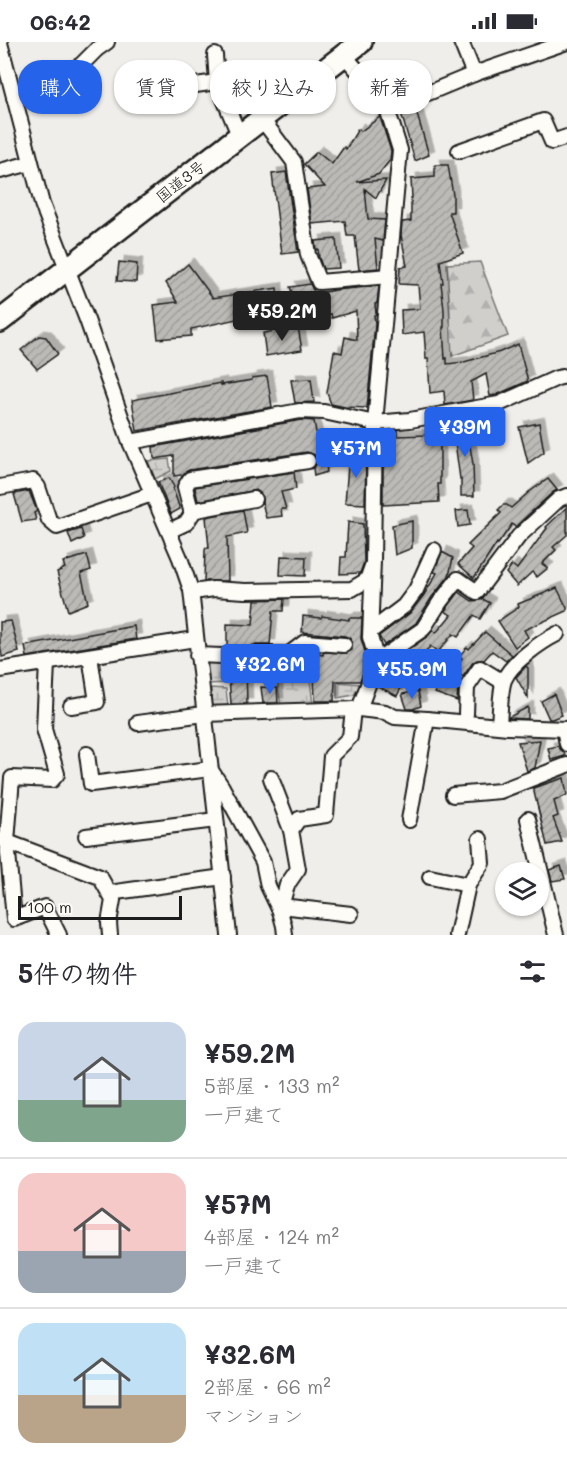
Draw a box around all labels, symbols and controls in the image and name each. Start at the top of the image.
text: 06:42 [30,7,91,36]
chip: 購入 [18,60,102,114]
chip: 賃貸 [114,60,198,114]
chip: 絞り込み [210,60,336,114]
chip: 新着 [348,60,432,114]
street label: 国道3号 [151,155,209,207]
pin: ¥59.2M [233,291,331,342]
text: ¥59.2M [247,297,317,323]
pin: ¥39M [429,407,501,458]
text: ¥39M [438,413,492,439]
pin: ¥57M [320,428,392,479]
text: ¥57M [330,434,382,460]
pin: ¥32.6M [221,644,319,695]
pin: ¥55.9M [363,649,461,700]
text: ¥32.6M [235,650,305,676]
text: ¥55.9M [377,655,447,681]
map controls [495,862,549,916]
button: layers [495,862,549,916]
scale bar [18,893,182,920]
text: 100 m [27,896,72,917]
icon: filters [516,955,549,988]
text: 5件の物件 [18,956,137,990]
text: ¥59.2M [204,1036,295,1070]
icon: home [66,1046,138,1118]
text: 5部屋 · 133 m² [204,1072,339,1098]
text: 一戸建て [204,1101,284,1127]
text: ¥57M [204,1187,272,1221]
icon: home [66,1197,138,1269]
text: 4部屋 · 124 m² [204,1223,339,1249]
text: 一戸建て [204,1252,284,1278]
text: ¥32.6M [204,1337,296,1371]
icon: home [66,1347,138,1419]
text: 2部屋 · 66 m² [204,1373,331,1399]
text: マンション [204,1402,303,1428]

